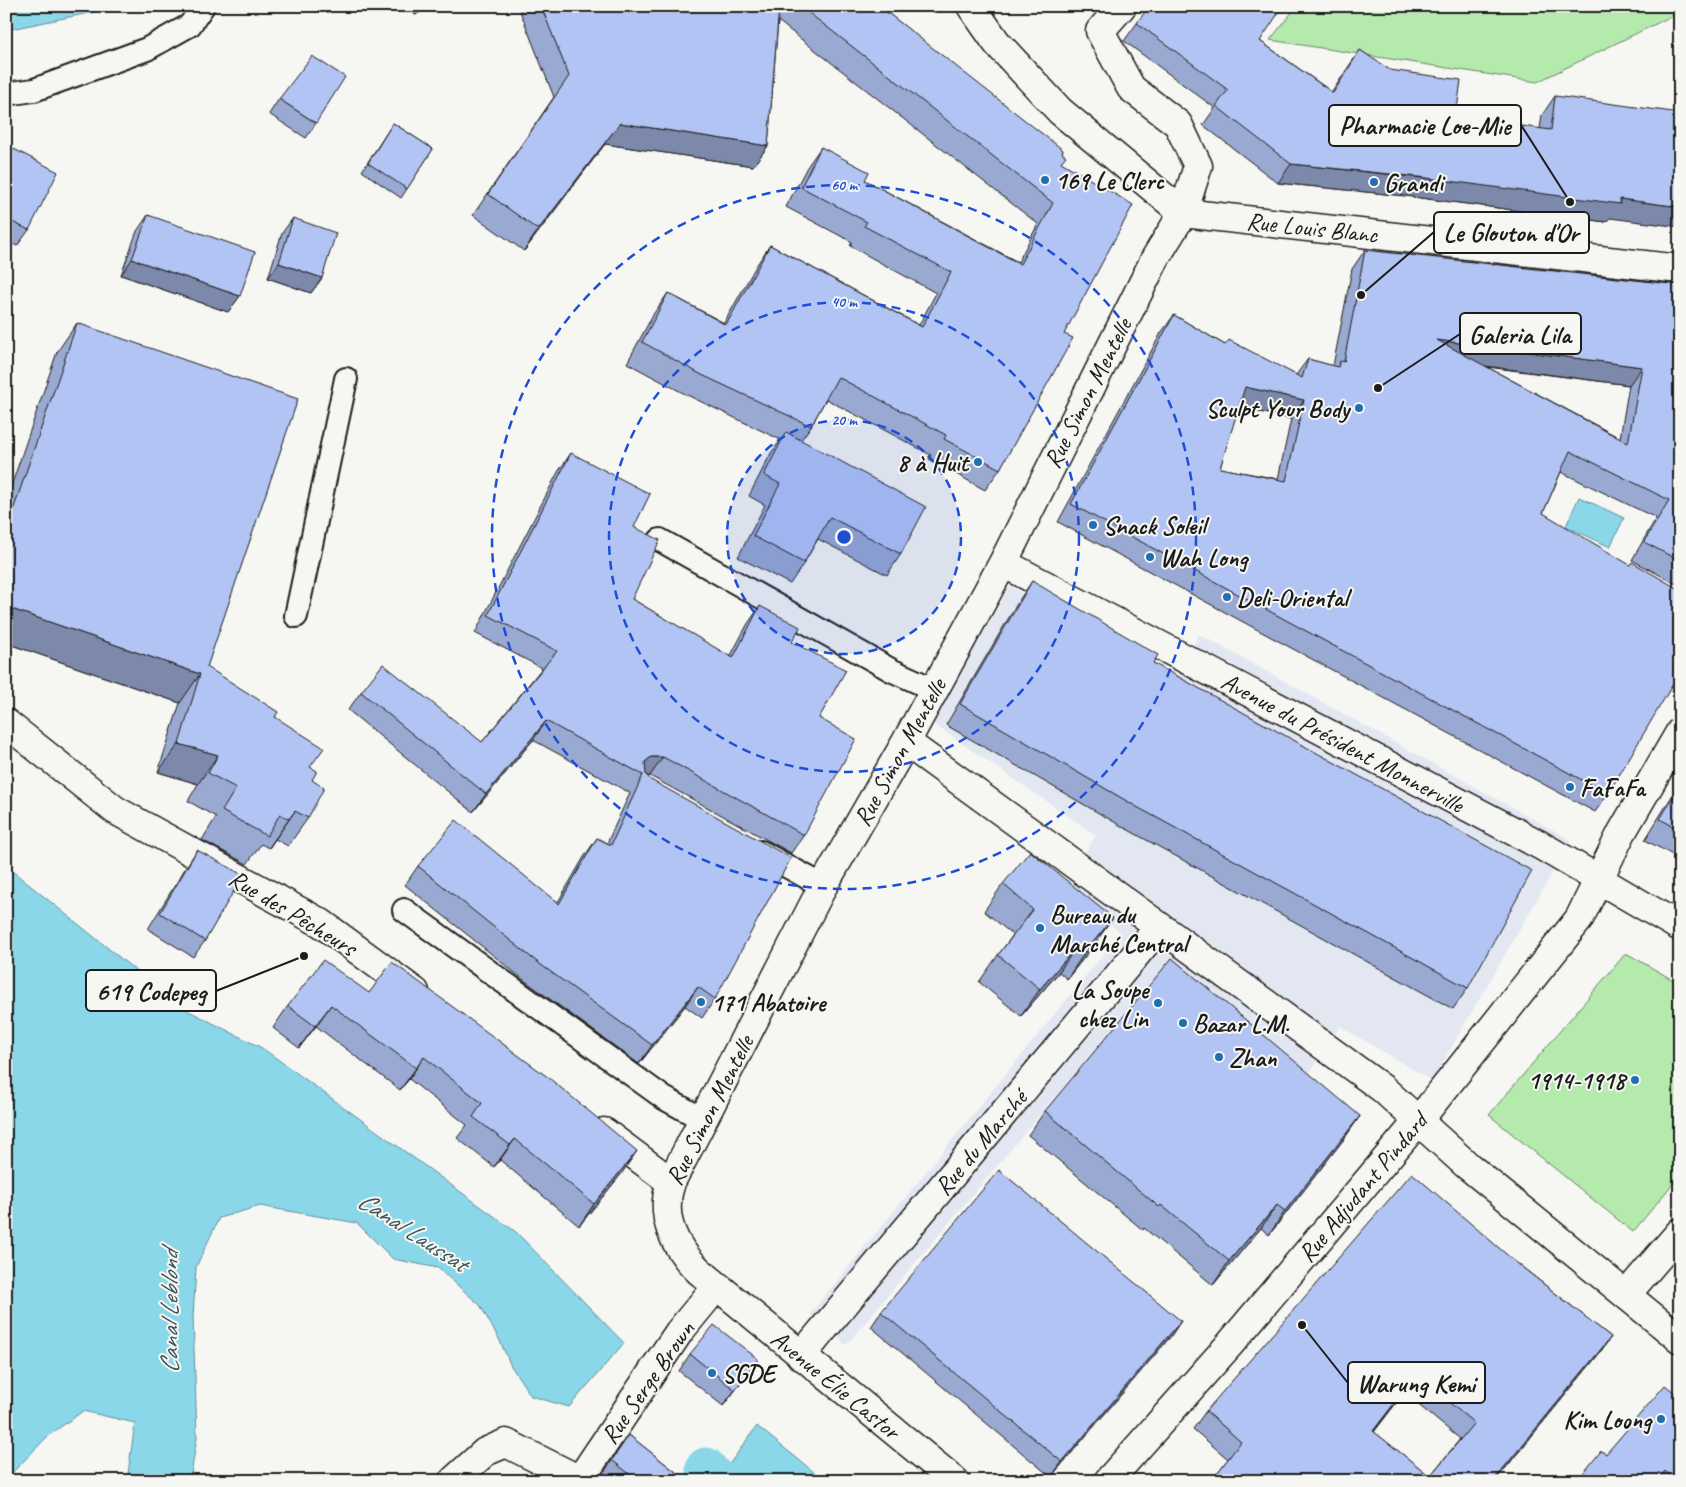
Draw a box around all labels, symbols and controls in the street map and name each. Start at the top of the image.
callout: Pharmacie Loe-Mie [1329,105,1521,146]
text: Pharmacie Loe-Mie [1339,109,1513,142]
place label: 169 Le Clerc [1055,165,1165,197]
place label: Grandi [1384,167,1446,199]
marker: 169 Le Clerc [1039,174,1051,186]
text: 60 m [831,176,858,195]
marker: Grandi [1368,176,1380,188]
street label: Rue Louis Blanc [1245,205,1380,251]
callout: Le Glouton d'Or [1434,212,1589,253]
text: Le Glouton d'Or [1443,216,1581,249]
text: 40 m [831,293,858,312]
street label: Rue Simon Mentelle [1036,312,1140,474]
callout: Galeria Lila [1460,313,1581,354]
text: Galeria Lila [1469,318,1573,351]
place label: Sculpt Your Body [1205,393,1351,425]
marker: Sculpt Your Body [1353,402,1365,414]
text: 20 m [831,411,858,430]
place label: 8 à Huit [897,447,971,479]
marker: 8 à Huit [972,456,984,468]
place label: Snack Soleil [1103,510,1210,542]
marker: Snack Soleil [1087,519,1099,531]
centre of rings [835,528,853,546]
place label: Wah Long [1160,542,1249,574]
marker: Wah Long [1144,551,1156,563]
place label: Deli-Oriental [1237,582,1352,614]
marker: Deli-Oriental [1221,591,1233,603]
street label: Avenue du Président Monnerville [1216,665,1471,821]
street label: Rue Simon Mentelle [846,671,955,832]
place label: FaFaFa [1580,772,1647,804]
marker: FaFaFa [1564,781,1576,793]
street label: Rue des Pêcheurs [223,862,364,965]
place label: Bureau du Marché Central [1050,899,1191,960]
marker: Bureau du Marché Central [1034,922,1046,934]
callout: 619 Codepeg [86,970,216,1011]
place label: La Soupe chez Lin [1072,974,1151,1035]
text: 619 Codepeg [96,975,209,1008]
place label: 171 Abatoire [711,987,828,1019]
marker: 171 Abatoire [695,996,707,1008]
marker: La Soupe chez Lin [1152,997,1164,1009]
place label: Bazar L.M. [1193,1008,1290,1040]
marker: Bazar L.M. [1177,1017,1189,1029]
street label: Rue Simon Mentelle [658,1029,762,1191]
place label: Zhan [1229,1042,1277,1074]
marker: Zhan [1213,1051,1225,1063]
place label: 1914-1918 [1527,1065,1628,1097]
marker: 1914-1918 [1629,1074,1641,1086]
street label: Rue du Marché [927,1080,1037,1202]
street label: Rue Adjudant Pindard [1291,1104,1437,1269]
water label: Canal Laussat [352,1184,478,1282]
water label: Canal Leblond [153,1243,186,1373]
street label: Rue Serge Brown [594,1314,702,1450]
street label: Avenue Élie Castor [764,1323,909,1448]
place label: SGDE [722,1358,778,1390]
callout: Warung Kemi [1348,1362,1485,1403]
marker: SGDE [706,1367,718,1379]
text: Warung Kemi [1357,1367,1479,1400]
place label: Kim Loong [1564,1404,1653,1436]
marker: Kim Loong [1655,1413,1667,1425]

